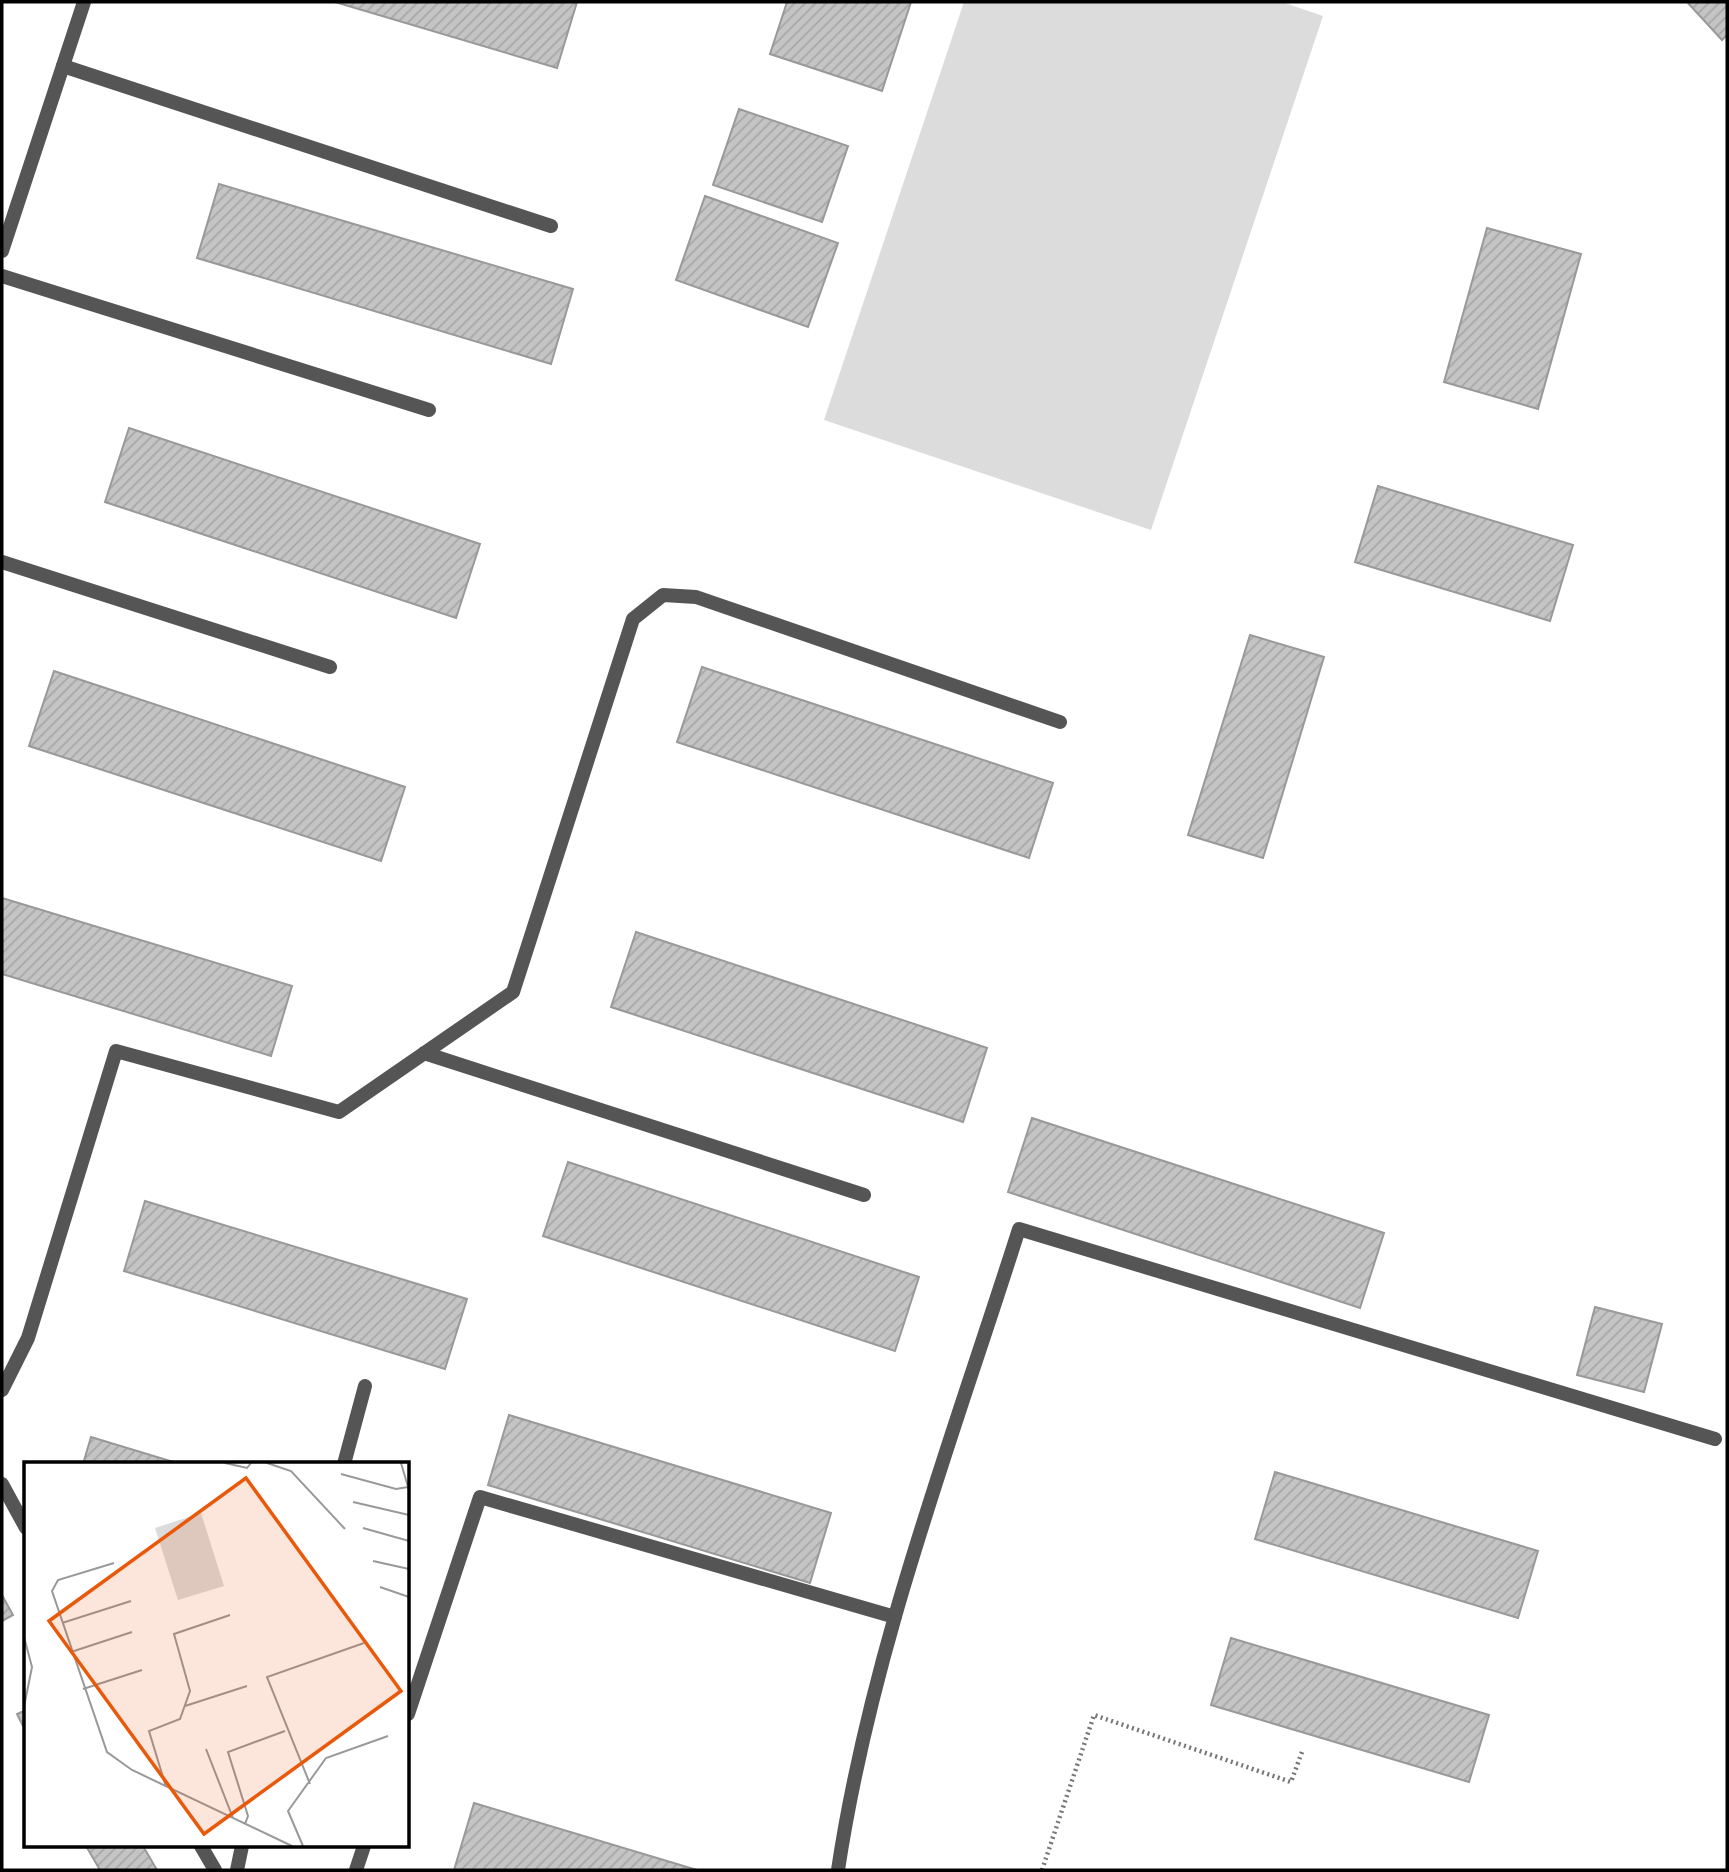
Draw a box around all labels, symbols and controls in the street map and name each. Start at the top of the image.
inset map [24,1462,410,1848]

